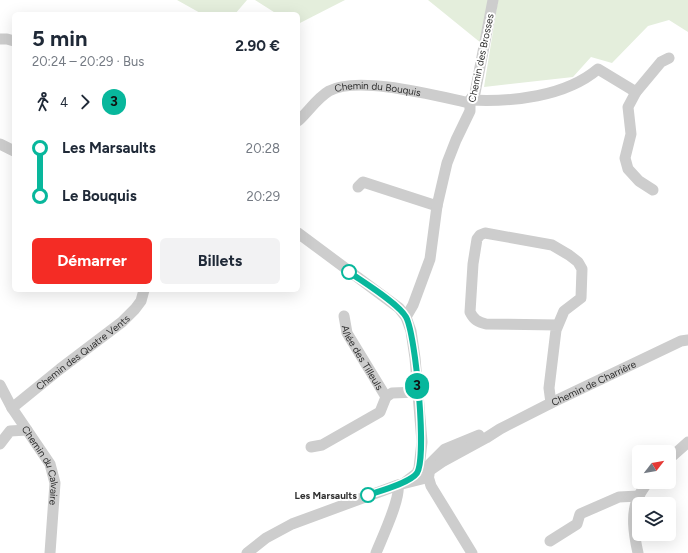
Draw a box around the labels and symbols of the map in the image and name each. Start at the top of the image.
street label: Chemin des Brosses [465,12,497,104]
street label: Chemin du Bouquis [333,79,422,99]
unlabelled marker [341,264,357,280]
street label: Chemin des Quatre Vents [33,311,133,393]
street label: Allée des Tilleuls [339,324,387,393]
street label: Chemin de Charrière [549,357,639,408]
line badge: 3 [404,373,430,399]
street label: Chemin du Calvaire [19,423,62,506]
north arrow [632,445,676,489]
marker: Les Marsaults [360,487,376,503]
place label: Les Marsaults [295,489,357,502]

